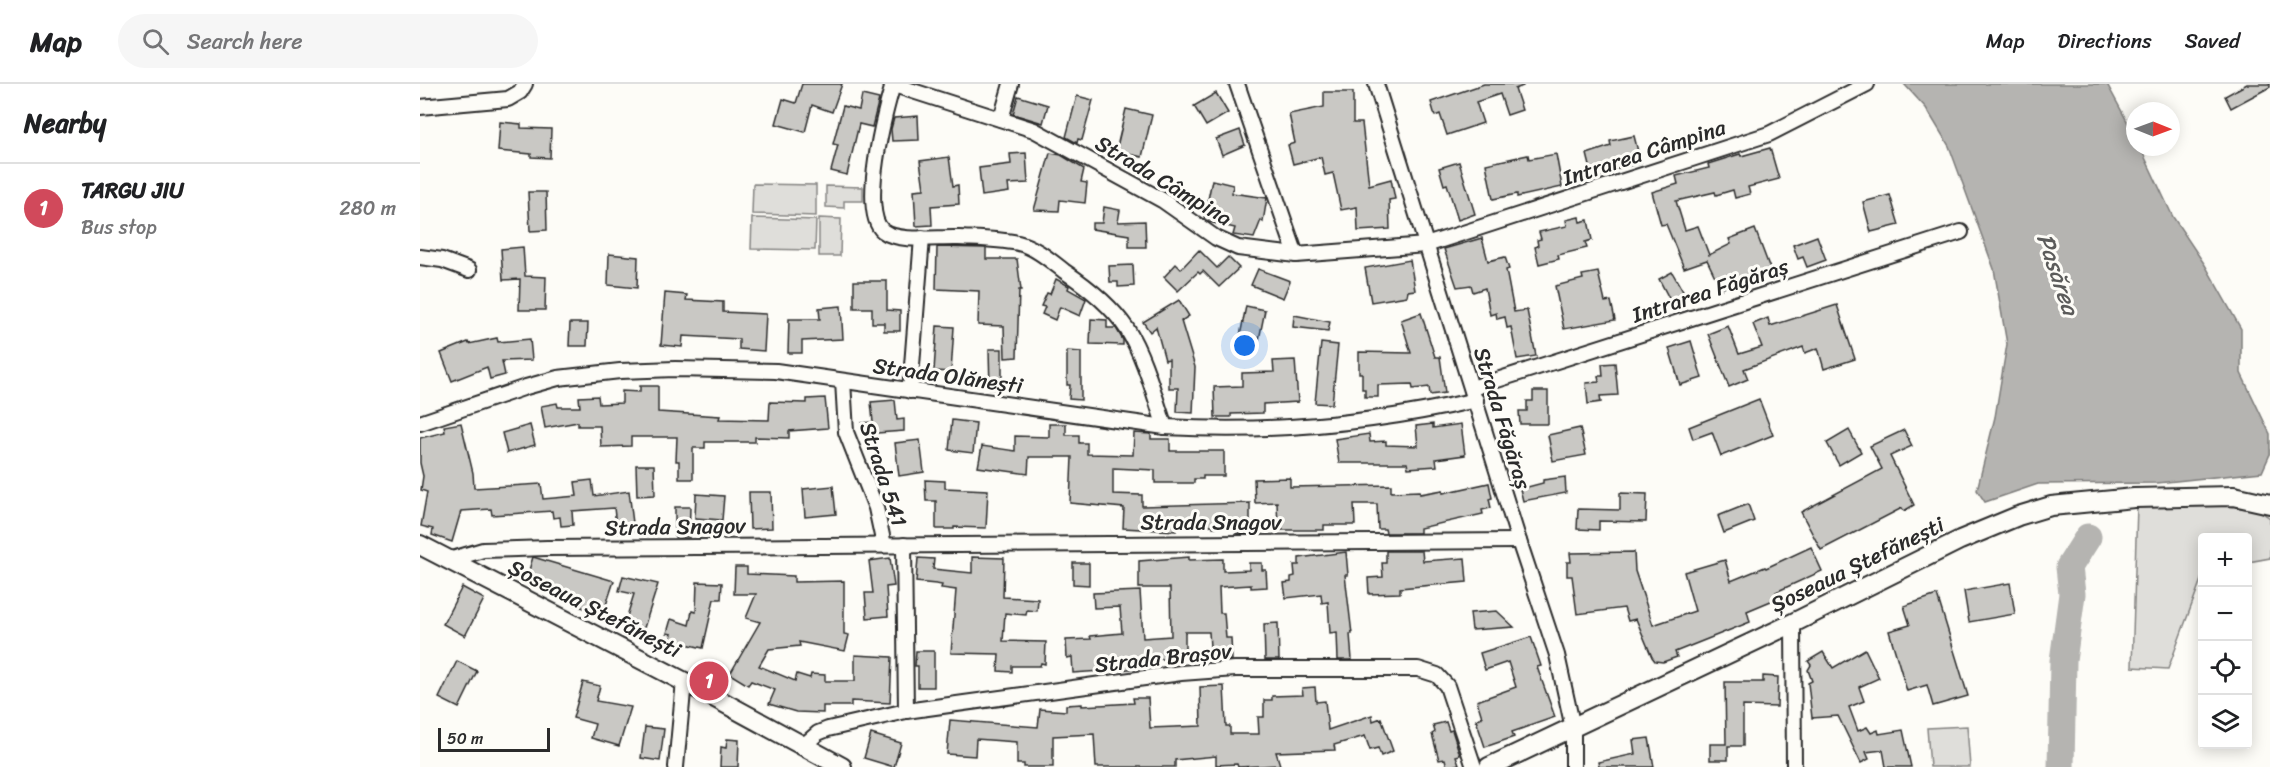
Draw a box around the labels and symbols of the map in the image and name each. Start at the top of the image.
north arrow [2126,102,2180,156]
street label: Intrarea Câmpina [1557,107,1732,198]
street label: Strada Câmpina [1088,124,1240,237]
water label: Pasărea [2024,227,2092,322]
street label: Intrarea Făgăraș [1626,247,1794,334]
your location [1230,331,1259,360]
street label: Strada Făgăraș [1462,342,1543,495]
street label: Strada Olănești [870,346,1026,405]
street label: Strada 541 [848,417,919,532]
street label: Strada Snagov [1140,503,1282,542]
street label: Șoseaua Ștefănești [1763,505,1952,624]
street label: Strada Snagov [604,506,747,547]
street label: Șoseaua Ștefănești [501,548,689,669]
street label: Strada Brașov [1093,631,1234,684]
pin: 1 [690,658,728,704]
scale bar [438,725,550,752]

